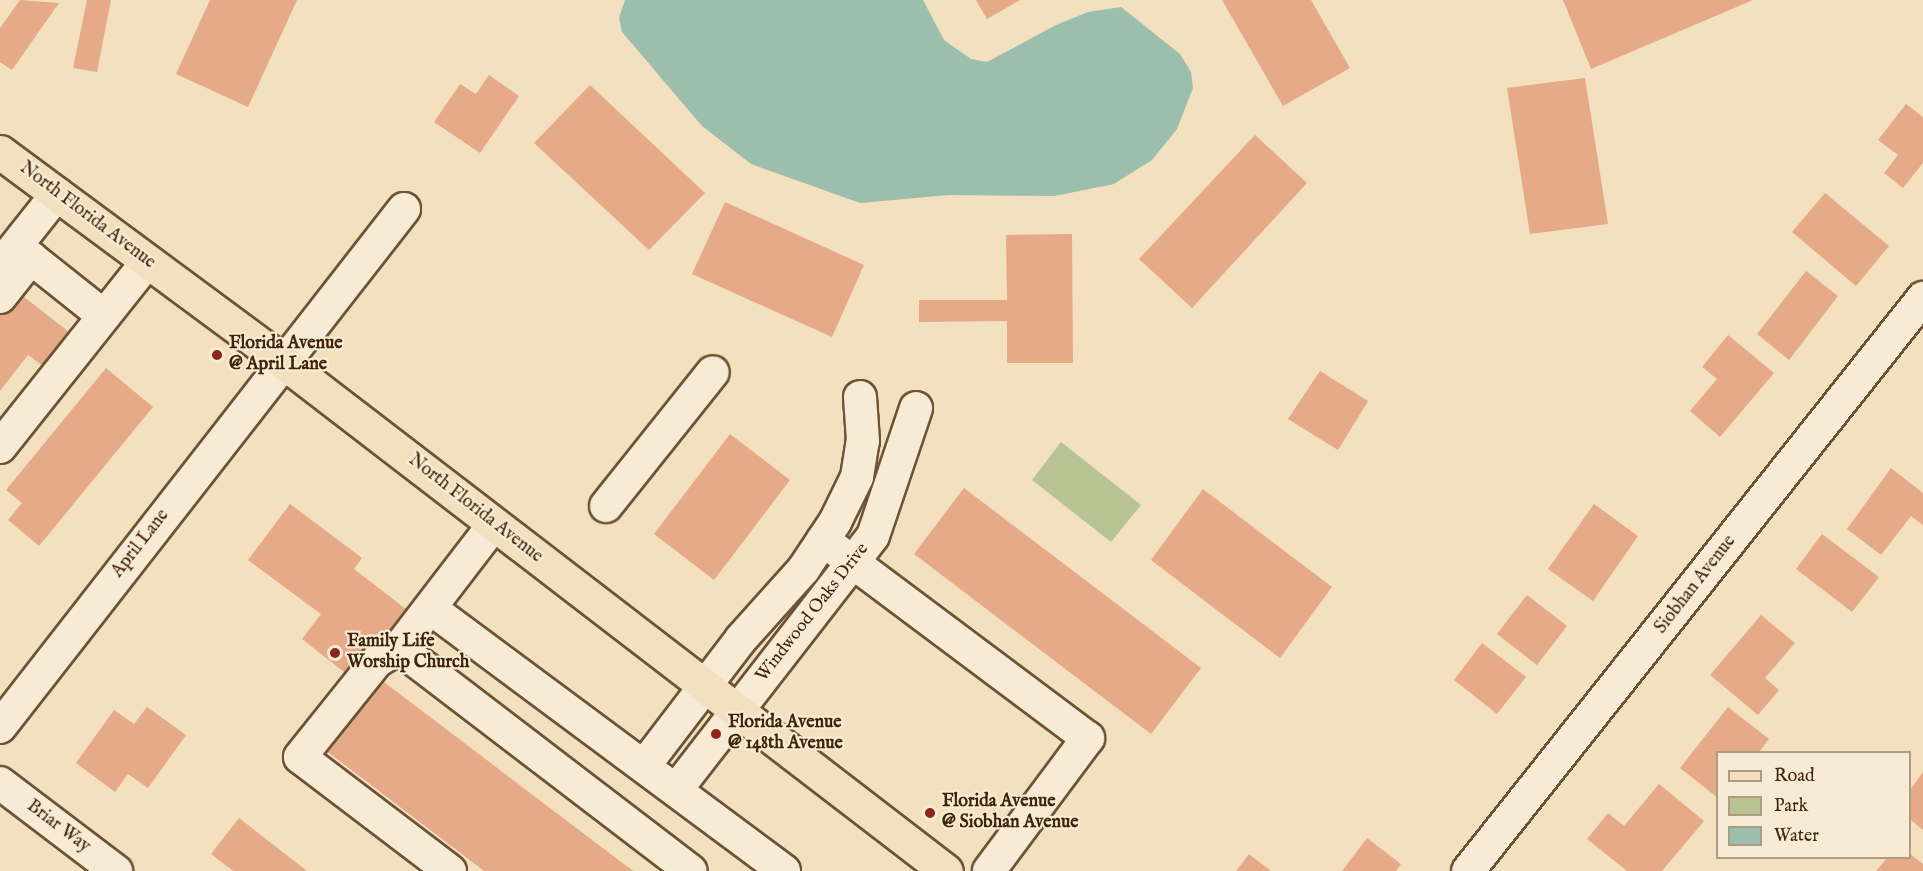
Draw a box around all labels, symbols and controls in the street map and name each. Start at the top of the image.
street label: North Florida Avenue [15,158,159,274]
place label: Florida Avenue @ April Lane [229,334,343,376]
marker: Florida Avenue @ April Lane [210,348,224,362]
street label: North Florida Avenue [404,450,546,568]
street label: April Lane [108,506,174,582]
street label: Siobhan Avenue [1651,531,1741,639]
street label: Windwood Oaks Drive [752,539,874,687]
place label: Family Life Worship Church [347,632,469,674]
marker: Family Life Worship Church [328,646,342,660]
place label: Florida Avenue @ 148th Avenue [728,713,843,756]
marker: Florida Avenue @ 148th Avenue [709,727,723,741]
legend [1716,751,1911,859]
text: Road [1774,765,1815,788]
place label: Florida Avenue @ Siobhan Avenue [942,792,1079,834]
text: Park [1774,795,1808,818]
street label: Briar Way [22,796,94,858]
marker: Florida Avenue @ Siobhan Avenue [923,806,937,820]
text: Water [1774,825,1819,848]

